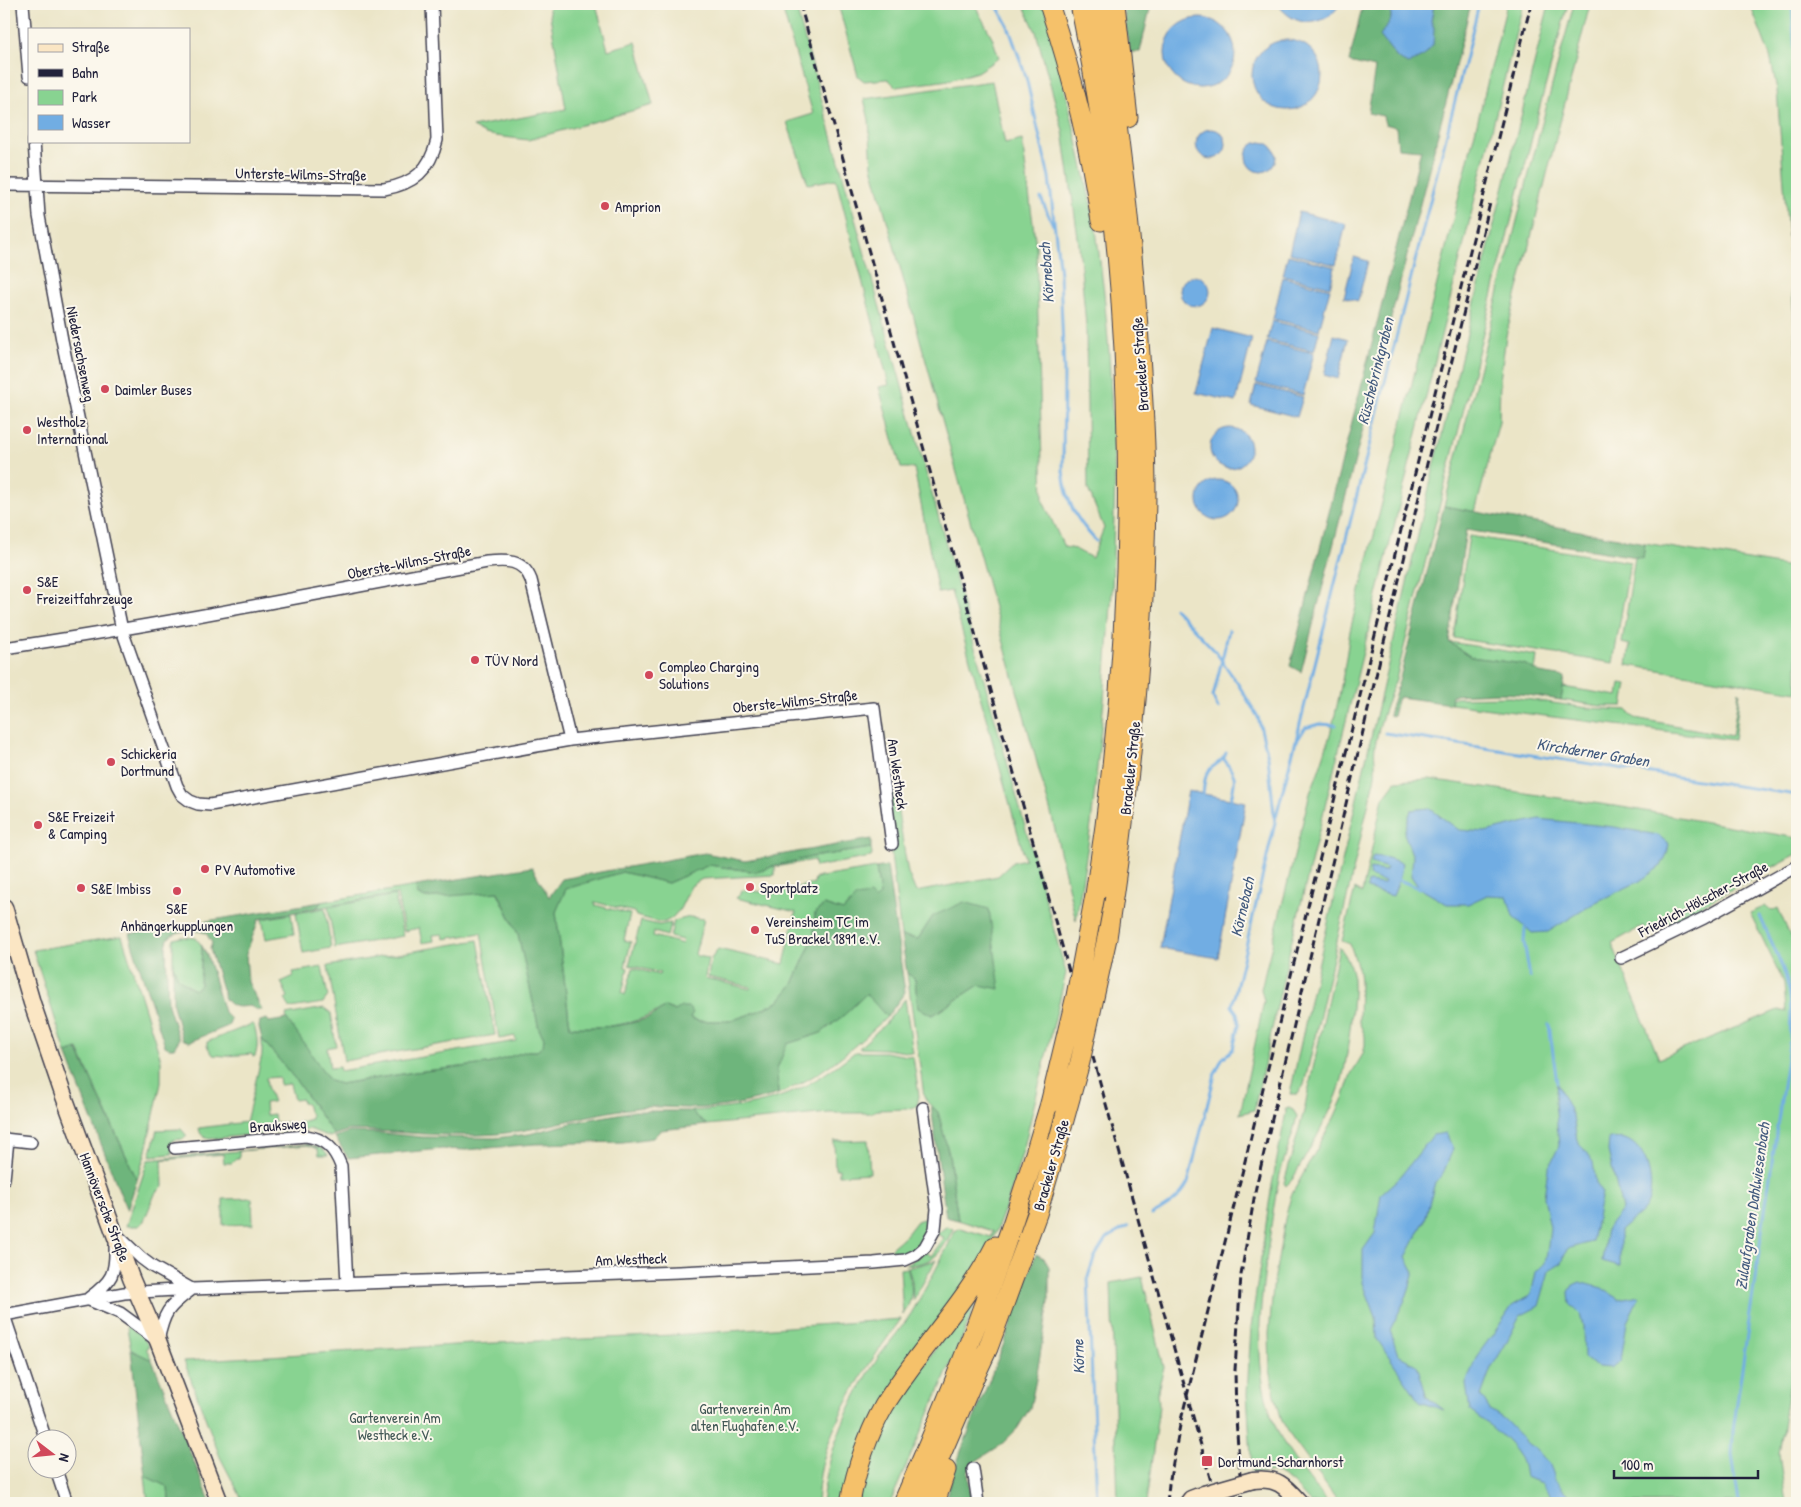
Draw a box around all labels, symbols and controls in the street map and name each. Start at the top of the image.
legend [28,28,190,142]
text: Straße [72,36,110,57]
text: Bahn [72,62,99,83]
text: Park [72,86,97,107]
text: Wasser [72,112,111,133]
street label: Unterste-Wilms-Straße [235,162,367,186]
place label: Amprion [615,196,661,217]
marker: Amprion [599,200,611,212]
water label: Körnebach [1033,241,1059,304]
street label: Niedersachsenweg [61,304,101,404]
water label: Rüschebrinkgraben [1351,314,1399,427]
street label: Brackeler Straße [1126,316,1154,412]
place label: Daimler Buses [115,379,192,400]
marker: Daimler Buses [99,383,111,395]
place label: Westholz International [37,411,108,449]
marker: Westholz International [21,424,33,436]
street label: Oberste-Wilms-Straße [345,540,473,584]
place label: S&E Freizeitfahrzeuge [36,571,133,609]
marker: S&E Freizeitfahrzeuge [21,584,33,596]
place label: TÜV Nord [485,650,538,671]
marker: TÜV Nord [469,654,481,666]
place label: Compleo Charging Solutions [659,656,759,694]
marker: Compleo Charging Solutions [643,669,655,681]
street label: Oberste-Wilms-Straße [732,684,859,718]
street label: Brackeler Straße [1115,720,1145,816]
water label: Kirchderner Graben [1535,732,1653,772]
street label: Am Westheck [883,737,913,811]
place label: Schickeria Dortmund [121,743,177,781]
marker: Schickeria Dortmund [105,756,117,768]
place label: S&E Freizeit & Camping [48,806,115,844]
marker: S&E Freizeit & Camping [32,819,44,831]
street label: Friedrich-Hölscher-Straße [1633,856,1772,943]
place label: PV Automotive [215,859,295,880]
marker: PV Automotive [199,863,211,875]
water label: Körnebach [1224,874,1260,939]
place label: Sportplatz [760,877,819,898]
place label: S&E Imbiss [91,878,151,899]
marker: Sportplatz [744,881,756,893]
marker: S&E Imbiss [75,882,87,894]
marker: S&E Anhängerkupplungen [171,885,183,897]
place label: S&E Anhängerkupplungen [121,898,234,936]
place label: Vereinsheim TC im TuS Brackel 1891 e.V. [765,911,880,949]
marker: Vereinsheim TC im TuS Brackel 1891 e.V. [749,924,761,936]
street label: Brauksweg [249,1113,307,1137]
street label: Brackeler Straße [1028,1117,1074,1213]
water label: Zulaufgraben Dahlwiesenbach [1729,1120,1775,1291]
street label: Hannöversche Straße [75,1149,135,1265]
street label: Am Westheck [595,1247,667,1271]
water label: Körne [1066,1339,1090,1375]
park label: Gartenverein Am alten Flughafen e.V. [691,1398,799,1436]
park label: Gartenverein Am Westheck e.V. [349,1407,441,1445]
north arrow [28,1430,78,1480]
scale bar [1614,1447,1757,1479]
place label: Dortmund-Scharnhorst [1218,1451,1344,1472]
text: N [55,1452,75,1464]
marker: Dortmund-Scharnhorst [1200,1454,1214,1468]
text: 100 m [1621,1454,1654,1475]

